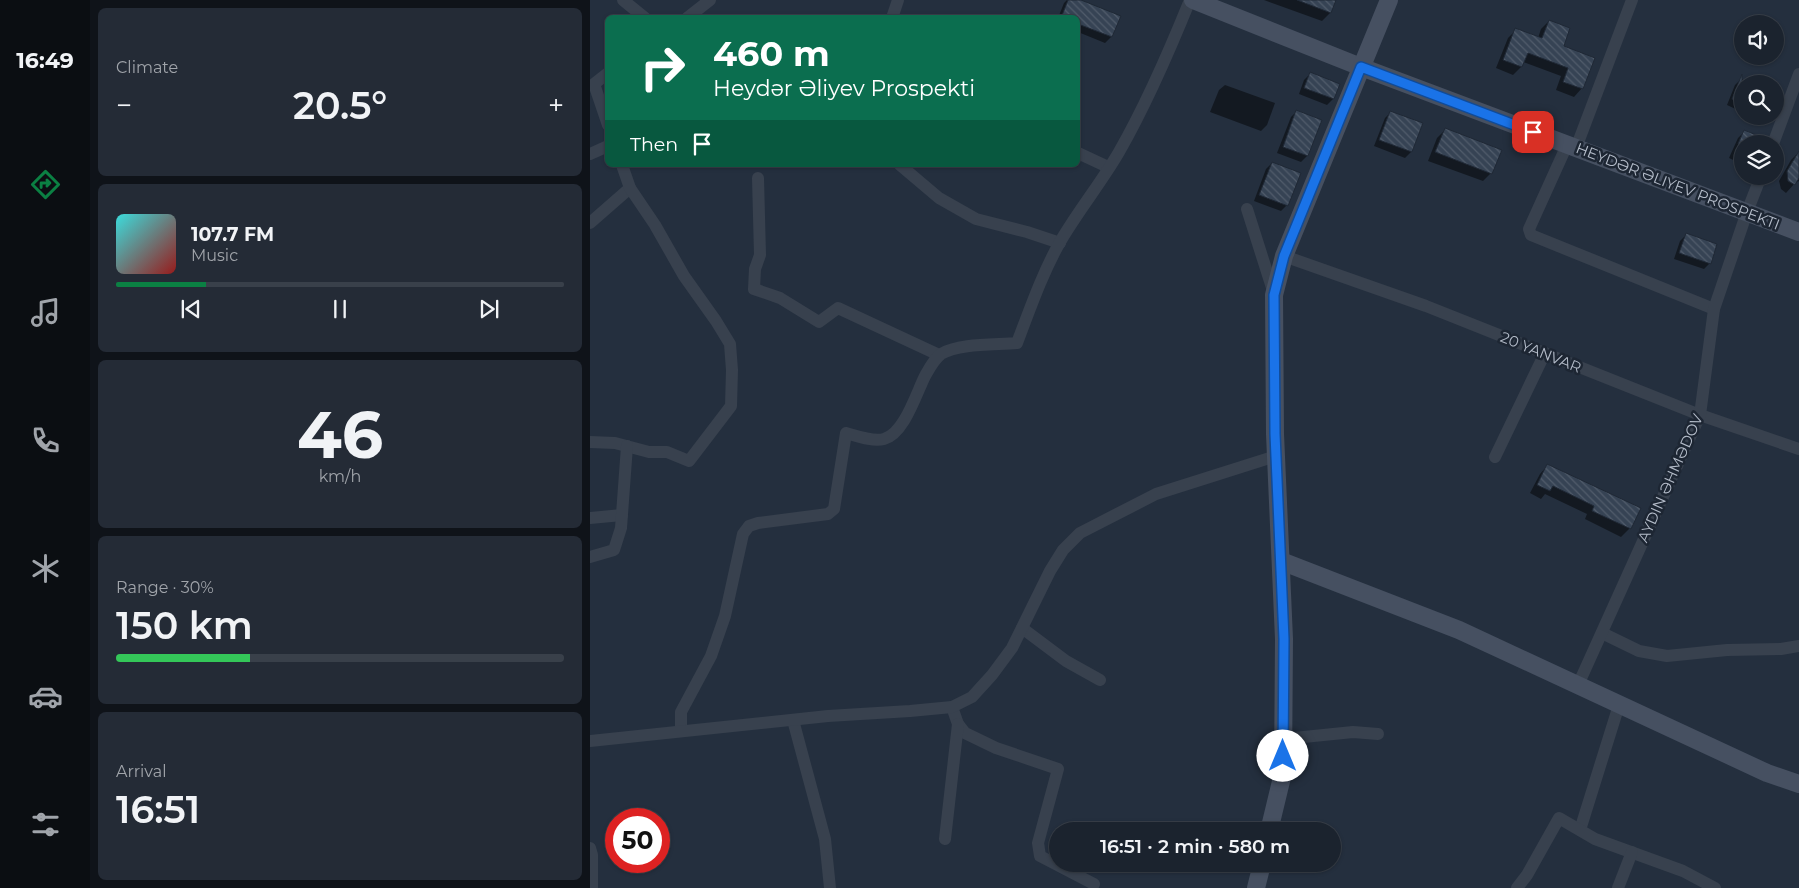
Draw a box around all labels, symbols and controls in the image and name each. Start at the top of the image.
map controls [1734,15,1784,185]
button: sound [1734,15,1784,65]
text: 460 m [713,32,830,75]
icon: right [630,35,695,100]
text: 16:49 [16,47,74,74]
text: Climate [116,58,178,77]
text: Heydər Əliyev Prospekti [713,75,975,102]
button: search [1734,75,1784,125]
text: 20.5° [293,82,387,129]
text: − [116,88,132,122]
text: + [548,88,564,122]
pin [1512,111,1554,153]
icon: arrive [1519,118,1547,146]
icon: arrive [688,130,716,158]
text: Then [630,133,678,156]
button: layers [1734,135,1784,185]
street label: HEYDƏR ƏLIYEV PROSPEKTI [1573,138,1783,234]
icon: directions [28,167,63,202]
text: 107.7 FM [191,223,274,246]
text: Music [191,246,238,265]
icon: music [28,295,63,330]
icon: previous [177,295,205,323]
icon: pause [326,295,354,323]
icon: next [475,295,503,323]
street label: 20 YANVAR [1498,327,1584,377]
text: 46 [297,395,383,474]
street label: AYDIN ƏHMƏDOV [1633,410,1707,545]
icon: phone [28,423,63,458]
text: km/h [319,467,361,486]
icon: climate [28,551,63,586]
text: Range · 30% [116,578,214,597]
text: 150 km [116,602,253,649]
icon: car [28,679,63,714]
position arrow [1256,729,1308,781]
text: Arrival [116,762,166,781]
text: 16:51 [116,786,200,833]
icon: filters [28,807,63,842]
speed limit sign: 50 [605,808,670,873]
text: 16:51 · 2 min · 580 m [1100,835,1290,858]

